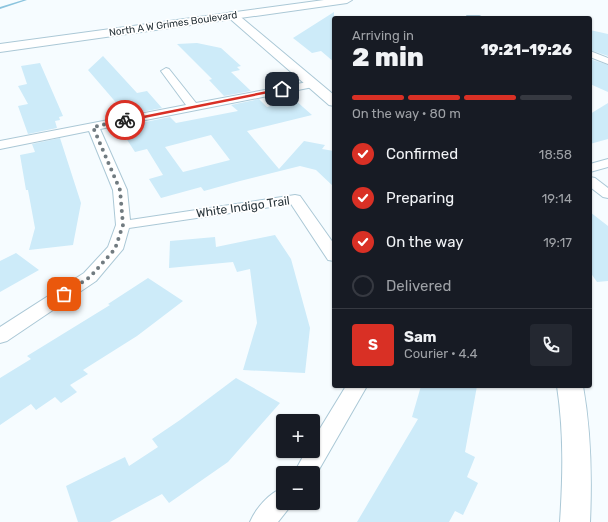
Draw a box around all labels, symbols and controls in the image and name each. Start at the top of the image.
street label: North A W Grimes Boulevard [108,9,238,39]
text: Arriving in [352,28,414,43]
text: 19:21–19:26 [481,41,572,59]
text: 2 min [352,42,424,73]
pin [265,72,299,106]
icon: home [271,78,293,100]
courier [105,100,145,140]
text: On the way · 80 m [352,106,461,121]
icon: bike [114,109,136,131]
icon: check [352,143,374,165]
text: Confirmed [386,145,458,163]
text: 18:58 [539,147,572,162]
icon: check [352,187,374,209]
text: Preparing [386,189,454,207]
text: 19:14 [542,191,572,206]
street label: White Indigo Trail [195,193,291,220]
icon: check [352,231,374,253]
text: On the way [386,233,464,251]
text: 19:17 [543,235,572,250]
pin [47,277,81,311]
text: Delivered [386,277,451,295]
icon: bag [53,283,75,305]
button: phone [530,324,572,366]
text: Sam [404,328,437,346]
text: S [368,336,378,354]
text: Courier · 4.4 [404,346,478,361]
map controls [276,414,320,510]
button: + [276,414,320,458]
button: − [276,466,320,510]

